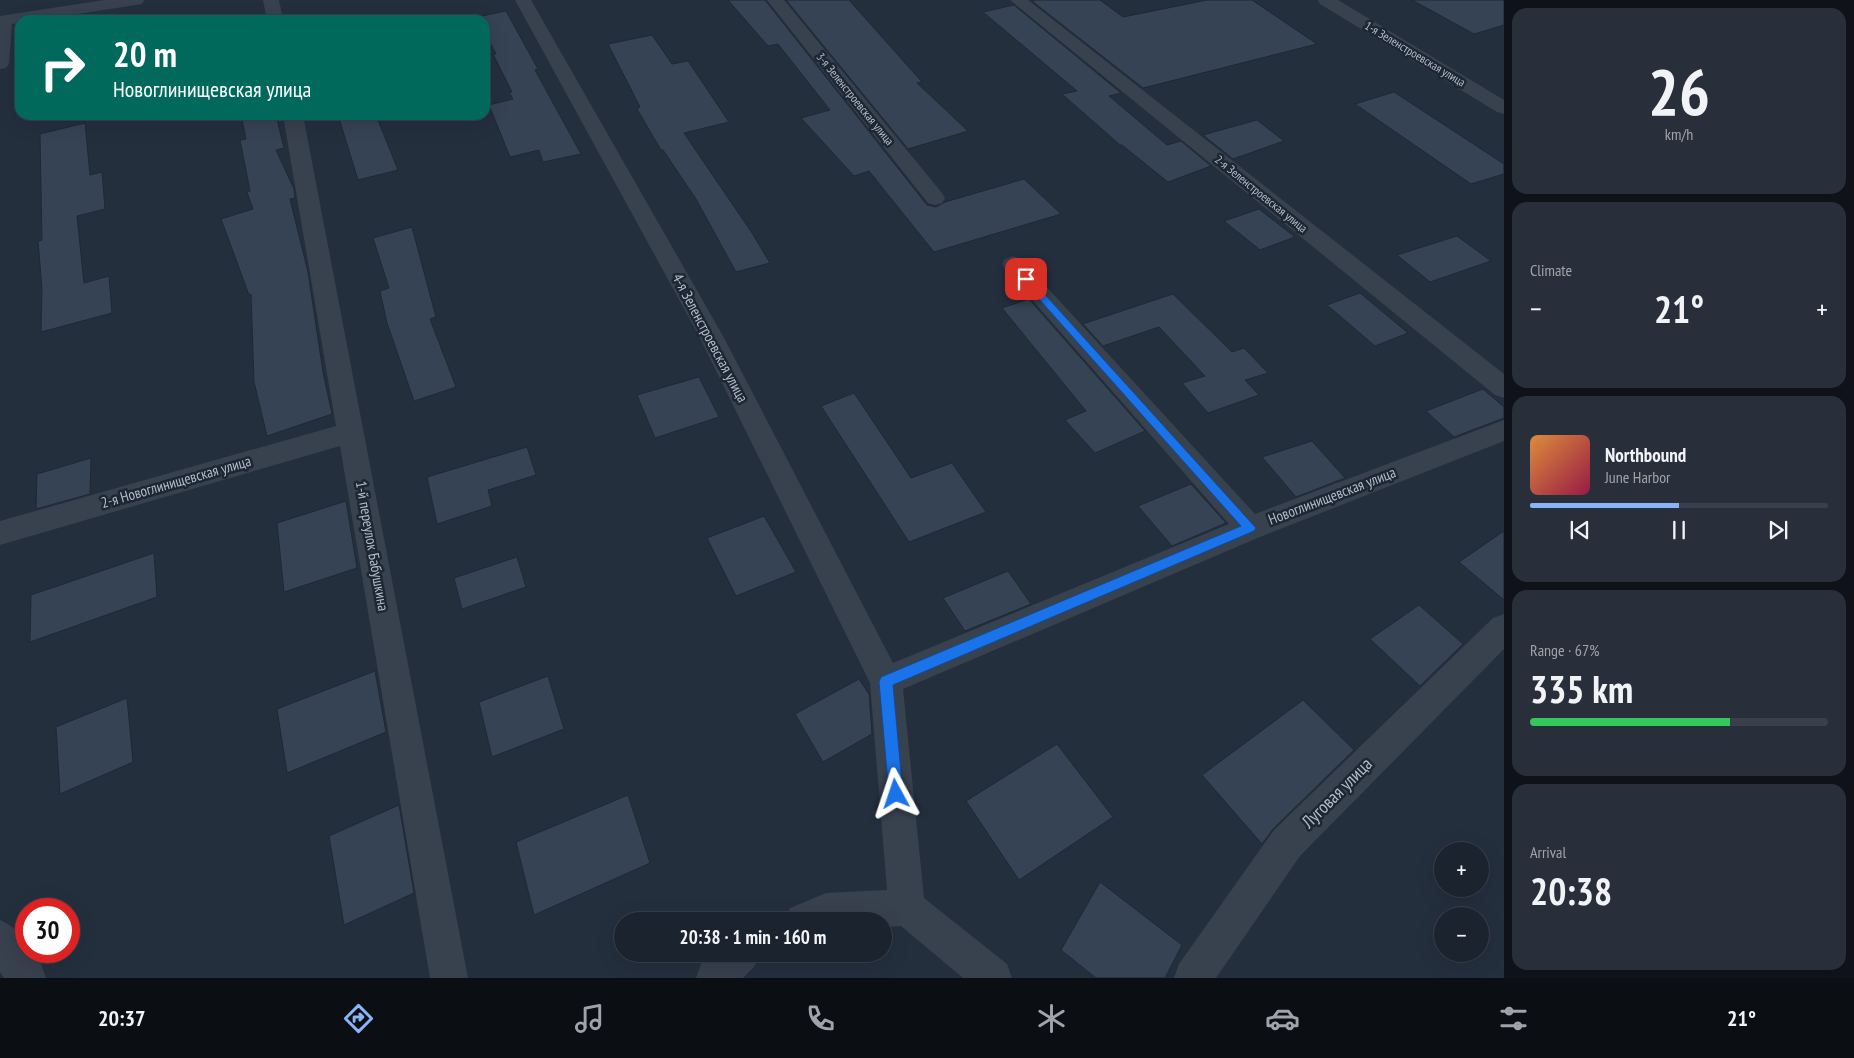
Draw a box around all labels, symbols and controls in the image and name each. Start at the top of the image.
street label: 1-я Зеленстроевская улица [1362,18,1468,90]
text: 20 m [113,31,177,77]
icon: right [30,35,95,100]
street label: 3-я Зеленстроевская улица [813,49,897,148]
text: 26 [1648,49,1710,133]
text: Новоглинищевская улица [113,75,311,103]
text: km/h [1665,124,1693,144]
street label: 2-я Зеленстроевская улица [1212,152,1311,236]
pin [1005,258,1047,300]
text: Climate [1530,260,1572,280]
icon: arrive [1012,265,1040,293]
street label: 4-я Зеленстроевская улица [668,270,752,406]
text: 21° [1654,284,1704,333]
text: − [1530,290,1542,327]
text: + [1816,290,1828,327]
text: Northbound [1605,443,1686,467]
street label: 2-я Новоглинищевская улица [99,451,253,512]
street label: Новоглинищевская улица [1265,462,1398,529]
text: June Harbor [1605,467,1670,487]
street label: 1-й переулок Бабушкина [352,480,393,612]
icon: previous [1566,516,1594,544]
icon: pause [1665,516,1693,544]
icon: next [1764,516,1792,544]
text: Range · 67% [1530,640,1599,660]
text: 335 km [1530,664,1633,713]
street label: Луговая улица [1296,752,1377,834]
position arrow [869,767,921,819]
map controls [1434,842,1489,962]
button: + [1434,842,1489,897]
text: Arrival [1530,842,1566,862]
text: 20:38 [1530,866,1612,915]
speed limit sign: 30 [15,898,80,963]
button: − [1434,907,1489,962]
text: 20:38 · 1 min · 160 m [680,925,826,949]
icon: directions [341,1001,376,1036]
icon: music [572,1001,607,1036]
icon: phone [803,1001,838,1036]
icon: climate [1034,1001,1069,1036]
icon: car [1265,1001,1300,1036]
icon: filters [1496,1001,1531,1036]
text: 20:37 [98,1004,146,1032]
text: 21° [1727,1004,1756,1032]

